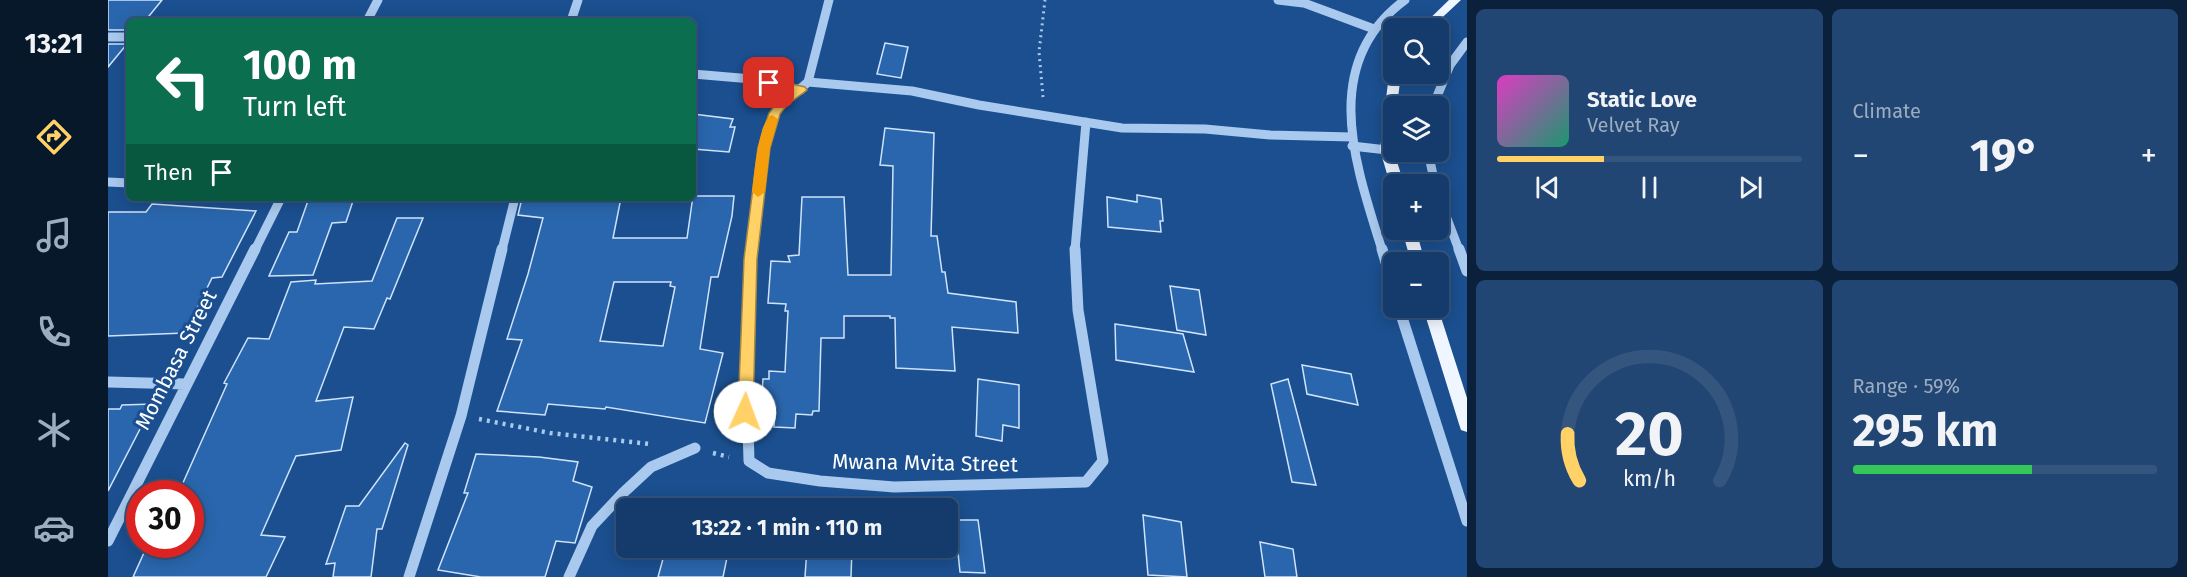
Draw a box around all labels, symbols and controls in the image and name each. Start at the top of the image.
map controls [1383,18,1449,318]
button: search [1383,18,1449,84]
text: 13:21 [25,28,83,60]
text: 100 m [243,40,357,90]
icon: left [144,42,222,120]
pin [743,57,794,108]
icon: arrive [752,66,785,99]
text: Static Love [1587,86,1697,113]
text: Turn left [243,91,346,123]
button: layers [1383,96,1449,162]
text: Climate [1853,99,1921,123]
text: Velvet Ray [1587,113,1680,137]
icon: directions [33,116,75,158]
text: 19° [1970,129,2040,183]
text: − [1853,136,1869,176]
text: + [2141,136,2157,176]
icon: arrive [205,156,238,189]
text: Then [144,159,193,186]
icon: previous [1531,171,1564,204]
icon: pause [1633,171,1666,204]
icon: next [1734,171,1767,204]
button: + [1383,174,1449,240]
icon: music [33,214,75,256]
button: − [1383,252,1449,318]
street label: Mombasa Street [130,285,223,434]
icon: phone [33,311,75,353]
text: Range · 59% [1853,374,1960,398]
position arrow [713,380,777,444]
text: 20 [1615,397,1684,472]
text: 295 km [1853,404,1998,458]
icon: climate [33,409,75,451]
street label: Mwana Mvita Street [832,448,1019,478]
text: km/h [1623,466,1676,492]
speed limit sign: 30 [126,480,204,558]
icon: car [33,507,75,549]
text: 13:22 · 1 min · 110 m [692,514,882,541]

